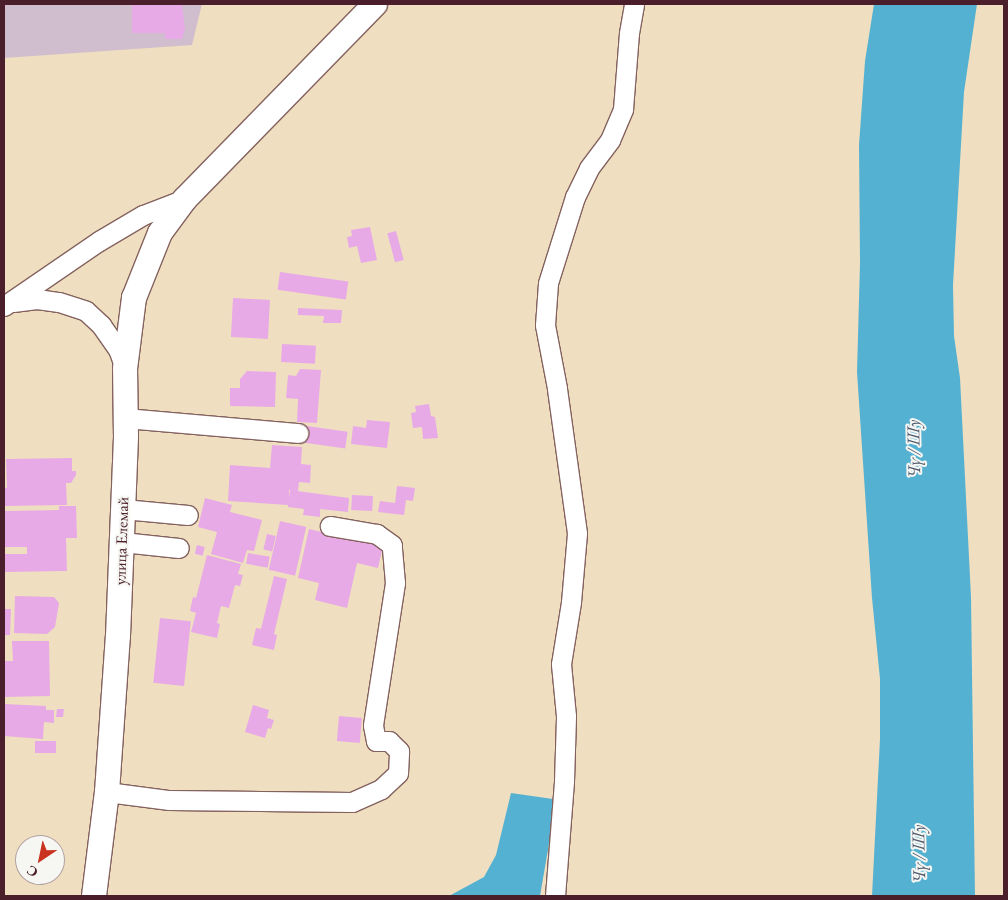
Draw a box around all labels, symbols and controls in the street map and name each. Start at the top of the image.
water label: Чү / Шу [903,420,925,478]
street label: улица Елемай [111,497,133,585]
water label: Чү / Шу [908,825,930,883]
north arrow [15,835,65,885]
text: С [23,861,41,882]

